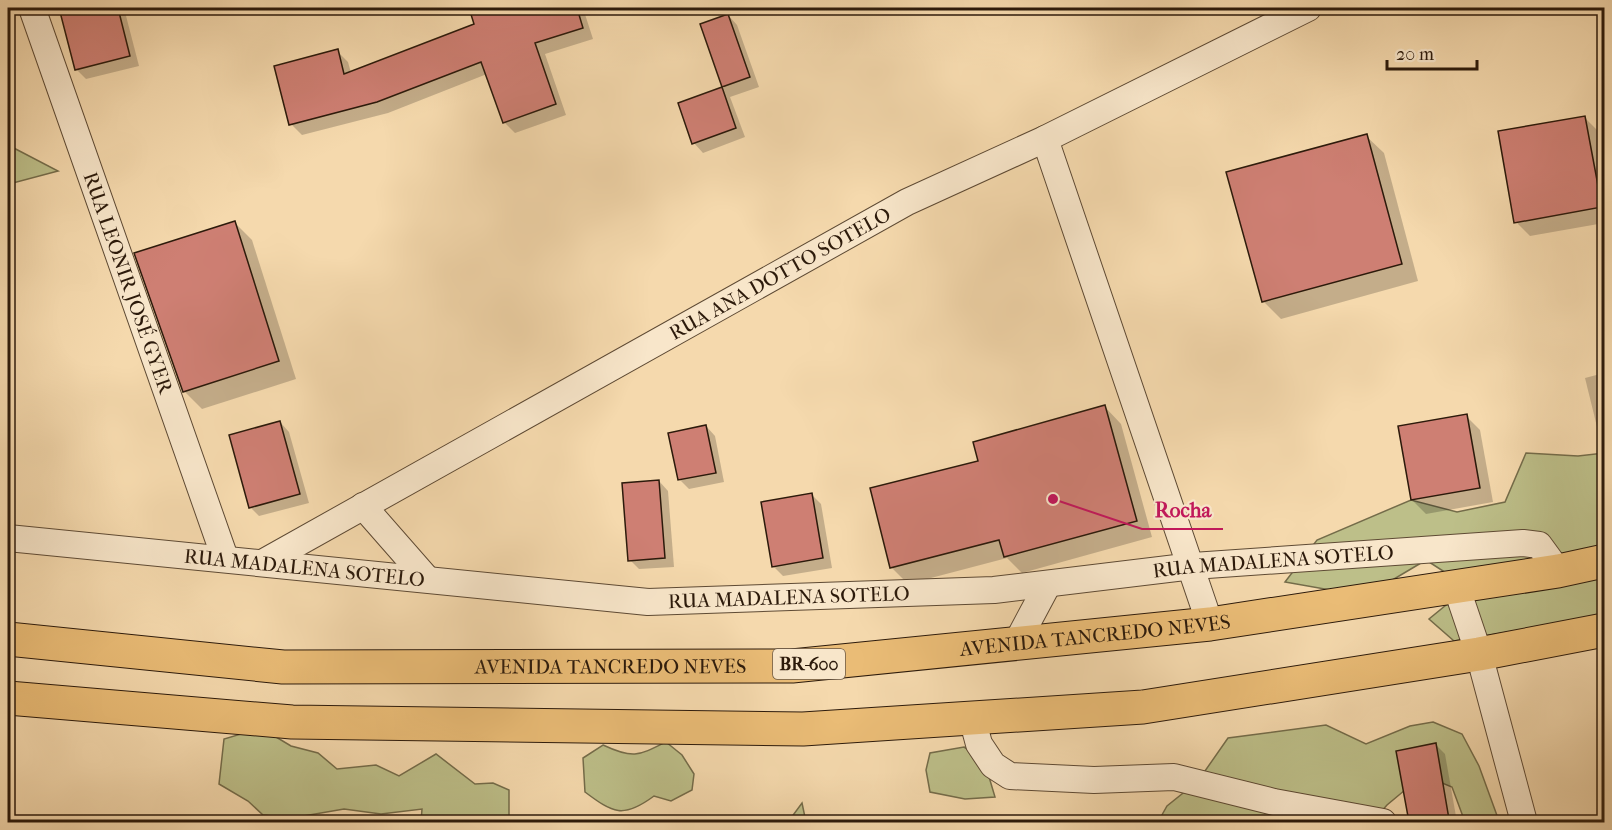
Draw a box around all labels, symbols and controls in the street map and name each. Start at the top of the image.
scale bar [1387,33,1477,71]
text: 20 m [1396,44,1434,65]
street label: RUA LEONIR JOSÉ GYER [78,169,178,398]
street label: RUA ANA DOTTO SOTELO [665,203,895,345]
callout: Rocha [1142,490,1223,529]
text: Rocha [1155,498,1212,522]
street label: RUA MADALENA SOTELO [1151,541,1394,583]
street label: RUA MADALENA SOTELO [183,545,426,592]
street label: RUA MADALENA SOTELO [668,582,910,613]
street label: AVENIDA TANCREDO NEVES [958,610,1232,661]
road number: BR-600 [773,649,845,679]
street label: AVENIDA TANCREDO NEVES [474,655,746,679]

